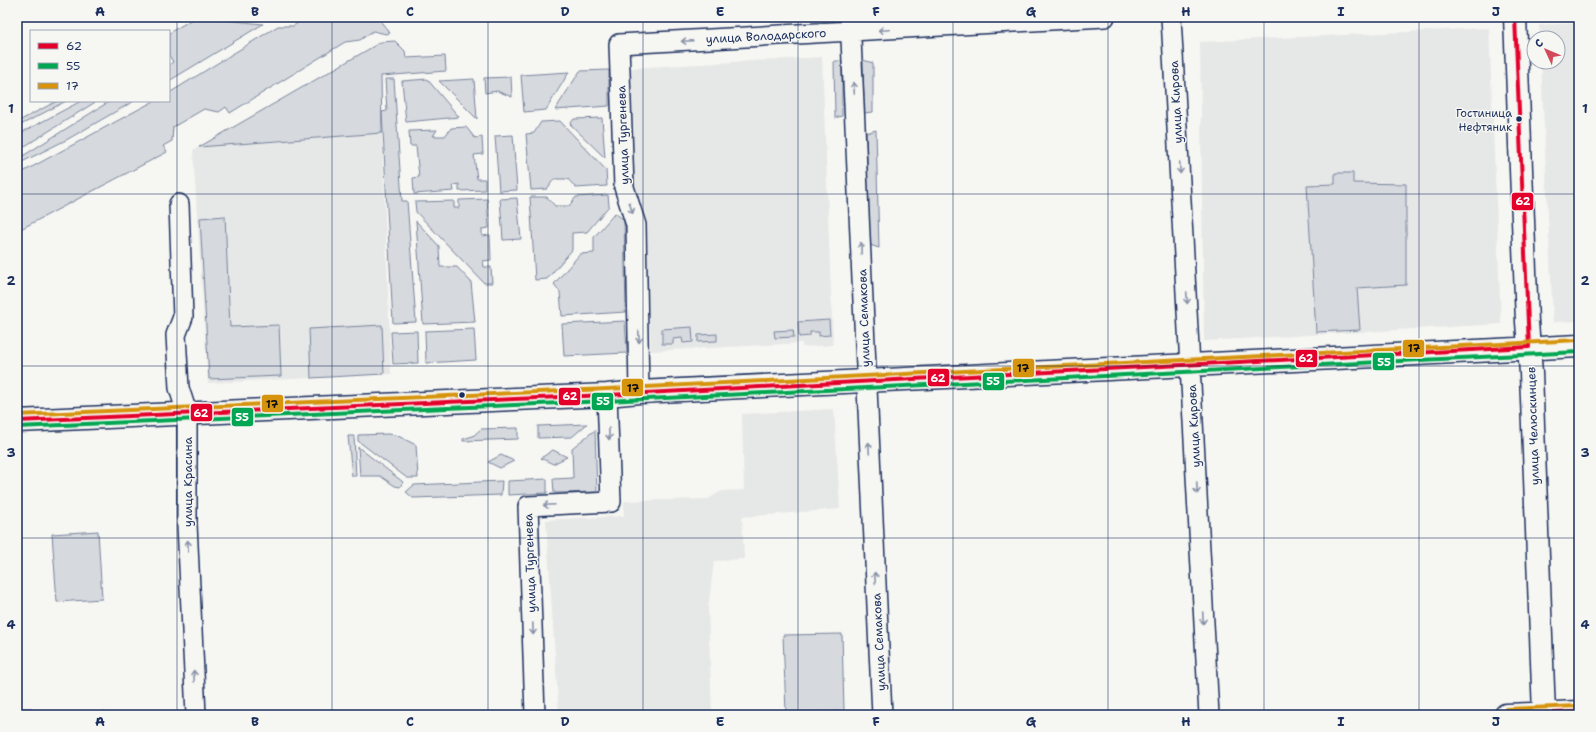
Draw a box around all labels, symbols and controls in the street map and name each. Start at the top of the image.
text: A [95,3,105,20]
text: B [251,3,259,20]
text: C [406,3,414,20]
text: D [560,3,570,20]
text: E [716,3,725,20]
text: F [872,3,880,20]
text: G [1026,3,1037,20]
text: H [1181,3,1191,20]
text: I [1337,3,1345,20]
text: J [1492,3,1500,20]
street label: улица Володарского [705,25,827,47]
one-way arrow [878,26,891,33]
legend [30,30,170,102]
north arrow [1526,30,1566,70]
text: С [1531,36,1547,51]
one-way arrow [681,37,694,44]
text: 62 [66,38,82,54]
text: 55 [66,58,80,74]
street label: улица Кирова [1166,59,1186,144]
text: 17 [66,78,79,94]
one-way arrow [850,82,857,95]
street label: улица Тургенева [613,85,633,185]
text: 1 [8,100,14,117]
text: 1 [1582,100,1588,117]
place label: Гостиница Нефтяник [1456,106,1512,135]
marker: Гостиница Нефтяник [1514,114,1524,124]
one-way arrow [1176,161,1183,174]
line badge: 62 [1511,192,1534,211]
text: 62 [1515,194,1531,209]
one-way arrow [627,202,635,214]
one-way arrow [857,242,864,255]
street label: улица Семакова [854,268,874,367]
text: 2 [6,272,16,289]
text: 2 [1580,272,1590,289]
one-way arrow [1184,291,1191,304]
one-way arrow [635,330,643,343]
line badge: 17 [1402,339,1425,358]
text: 17 [1408,341,1421,356]
line badge: 62 [1295,349,1318,368]
text: 62 [1298,351,1314,366]
line badge: 55 [1372,352,1395,371]
text: 55 [1377,355,1391,370]
line badge: 17 [1012,358,1035,378]
text: 17 [1017,361,1030,376]
street label: улица Челюскинцев [1523,367,1543,485]
line badge: 62 [927,368,950,387]
text: 62 [930,371,946,386]
line badge: 55 [982,372,1005,391]
text: 55 [986,374,1000,389]
line badge: 17 [621,378,644,397]
text: 17 [627,381,640,396]
street label: улица Кирова [1184,383,1204,468]
line badge: 62 [558,387,581,406]
text: 62 [562,389,578,404]
unlabelled marker [457,390,467,400]
line badge: 55 [591,392,614,411]
line badge: 17 [261,394,284,413]
text: 55 [596,394,610,409]
text: 17 [266,397,279,412]
line badge: 62 [190,403,213,422]
text: 62 [193,406,209,421]
line badge: 55 [231,407,254,427]
text: 55 [235,410,249,425]
one-way arrow [605,427,612,440]
street label: улица Красина [180,437,196,527]
one-way arrow [865,442,873,455]
text: 3 [6,444,16,461]
text: 3 [1580,444,1590,461]
one-way arrow [1193,481,1200,494]
one-way arrow [543,501,556,508]
street label: улица Тургенева [520,513,540,613]
one-way arrow [185,540,192,553]
one-way arrow [872,572,879,585]
street label: улица Семакова [868,592,890,691]
one-way arrow [1199,611,1207,624]
text: 4 [6,616,16,633]
text: 4 [1580,616,1590,633]
one-way arrow [529,622,537,635]
one-way arrow [191,670,198,683]
text: A [95,713,105,730]
text: B [251,713,259,730]
text: C [406,713,414,730]
text: D [560,713,570,730]
text: E [716,713,725,730]
text: F [872,713,880,730]
text: G [1026,713,1037,730]
text: H [1181,713,1191,730]
text: I [1337,713,1345,730]
text: J [1492,713,1500,730]

